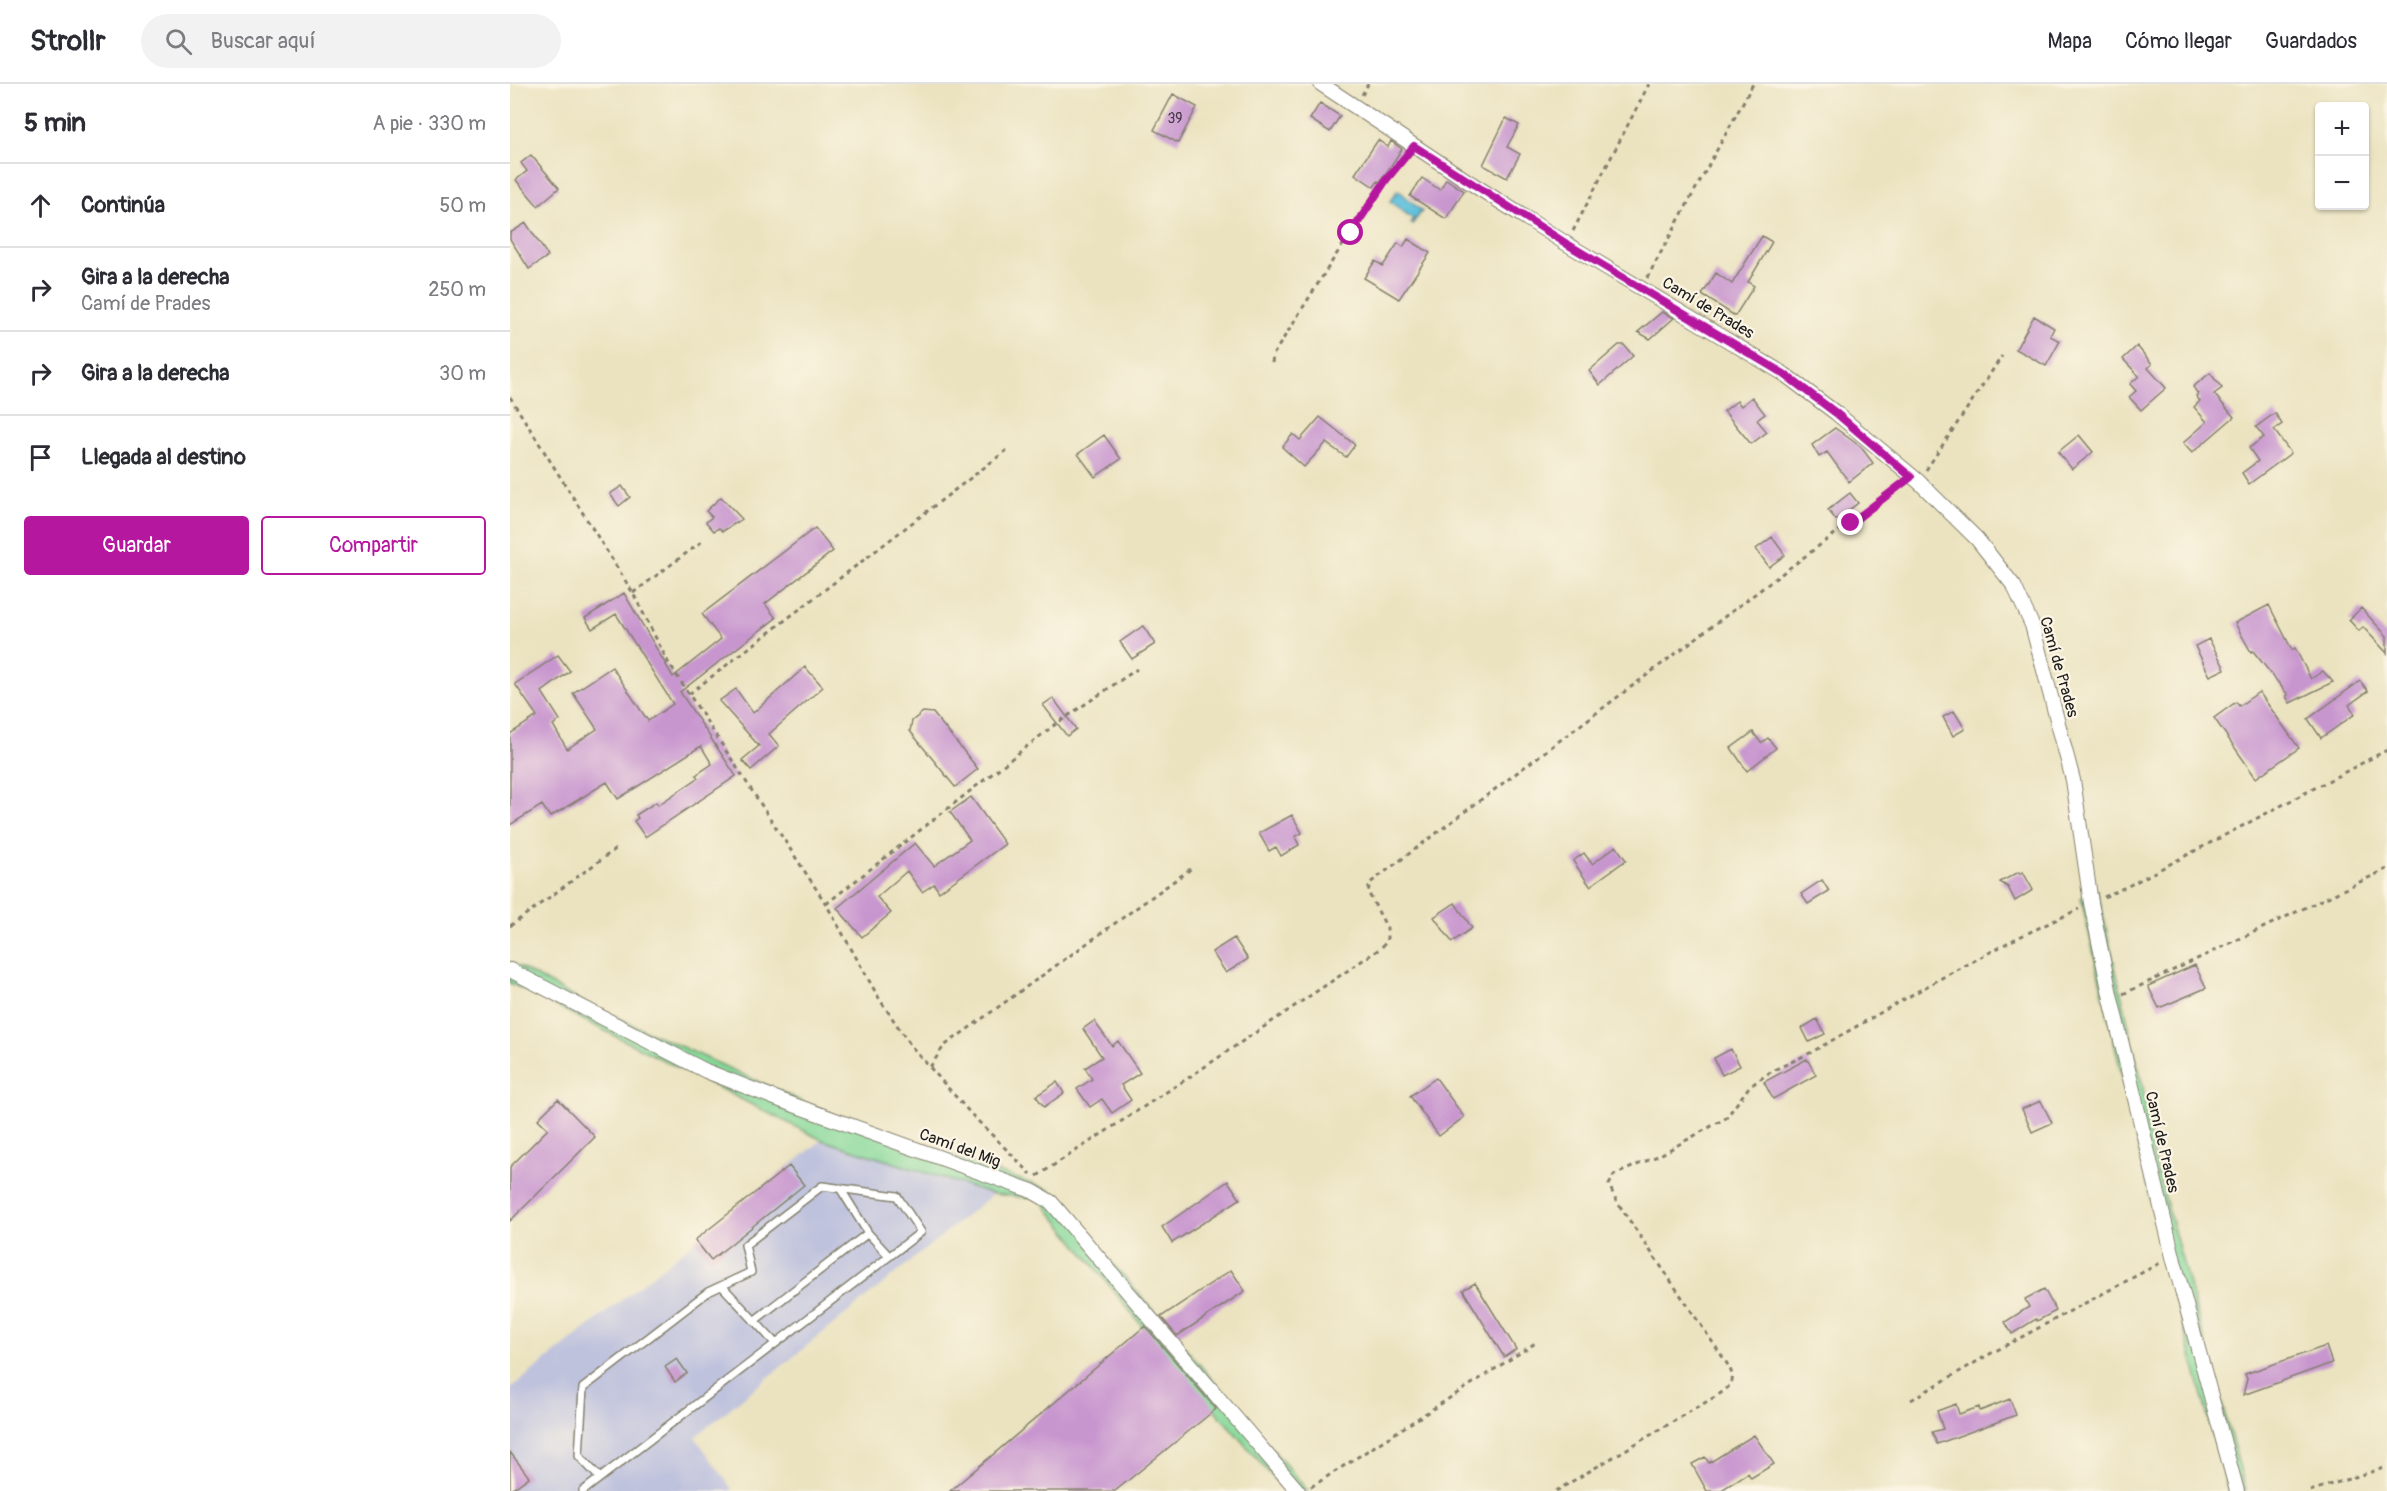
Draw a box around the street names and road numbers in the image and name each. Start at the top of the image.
street label: Camí de Prades [1658,273,1758,343]
street label: Camí de Prades [2035,614,2083,720]
street label: Camí de Prades [2141,1089,2183,1195]
street label: Camí del Mig [917,1124,1003,1172]

